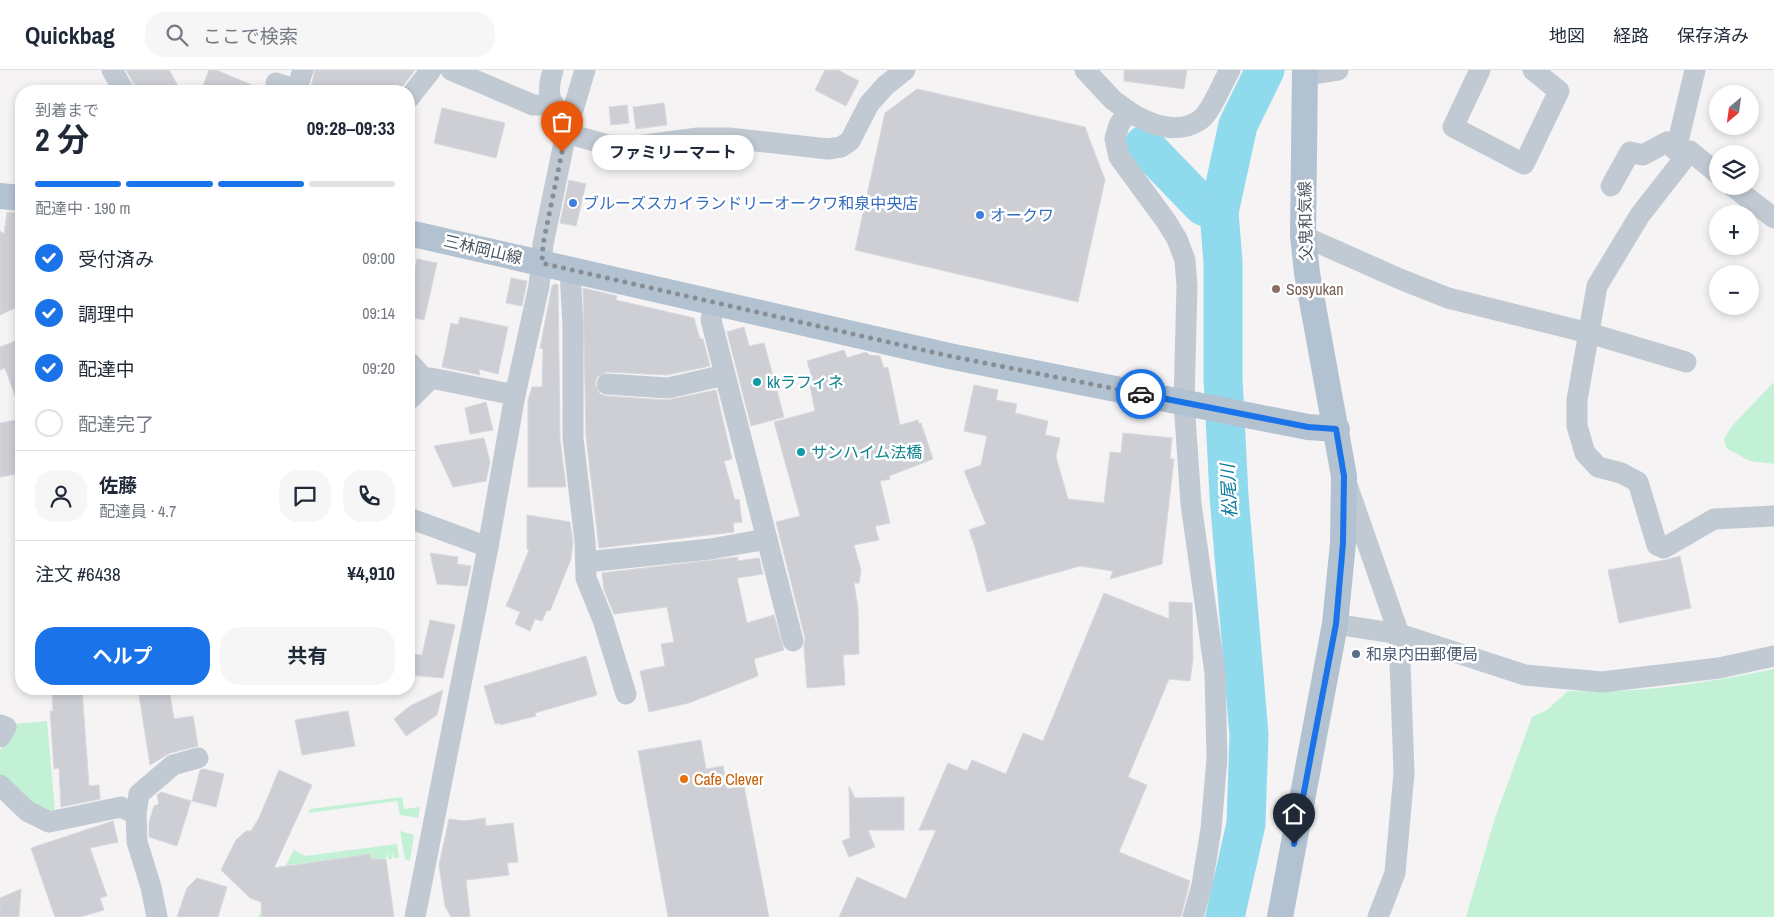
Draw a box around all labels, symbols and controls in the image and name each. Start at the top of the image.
search box [145,12,495,57]
text: Quickbag [25,19,115,51]
icon: search [163,21,191,49]
text: ここで検索 [203,23,298,49]
text: 地図 [1549,23,1585,48]
text: 経路 [1613,23,1649,48]
text: 保存済み [1677,23,1749,48]
north arrow [1709,85,1759,135]
map controls [1709,85,1759,315]
text: 到着まで [35,99,99,121]
pin [541,101,583,152]
icon: bag [548,108,576,136]
text: 09:28–09:33 [307,115,395,141]
text: 2 分 [35,118,89,161]
callout: ファミリーマート [592,134,754,170]
text: ファミリーマート [609,141,737,163]
button: layers [1709,145,1759,195]
street label: 父鬼和気線 [1293,181,1317,261]
place label: ブルーズスカイランドリーオークワ和泉中央店 [583,192,918,214]
text: 配達中 · 190 m [35,197,130,219]
marker: ブルーズスカイランドリーオークワ和泉中央店 [567,197,579,209]
place label: オークワ [990,204,1054,226]
button: + [1709,205,1759,255]
marker: オークワ [974,209,986,221]
street label: 三林岡山線 [442,229,524,269]
icon: check [35,244,63,272]
text: 受付済み [78,246,154,272]
text: 09:00 [362,247,395,269]
button: − [1709,265,1759,315]
place label: Sosyukan [1286,278,1344,300]
marker: Sosyukan [1270,283,1282,295]
icon: check [35,299,63,327]
text: 調理中 [78,301,135,327]
text: 09:14 [362,302,395,324]
icon: check [35,354,63,382]
text: 配達中 [78,356,135,382]
text: 09:20 [362,357,395,379]
courier [1116,369,1166,419]
place label: kkラフィネ [767,371,844,393]
marker: kkラフィネ [751,376,763,388]
icon: car [1127,380,1155,408]
text: 配達完了 [78,411,154,437]
place label: サンハイム法橋 [811,441,922,463]
marker: サンハイム法橋 [795,446,807,458]
water label: 松尾川 [1215,461,1242,519]
button: person [35,470,87,522]
button: chat [279,470,331,522]
button: phone [343,470,395,522]
text: 佐藤 [99,472,137,498]
text: 配達員 · 4.7 [99,500,176,522]
text: ¥4,910 [347,560,395,586]
text: 注文 #6438 [35,561,121,587]
button: ヘルプ [35,627,210,685]
button: 共有 [220,627,395,685]
place label: 和泉内田郵便局 [1366,643,1478,665]
marker: 和泉内田郵便局 [1350,648,1362,660]
place label: Cafe Clever [694,768,764,790]
marker: Cafe Clever [678,773,690,785]
pin [1273,793,1315,844]
icon: home [1280,800,1308,828]

